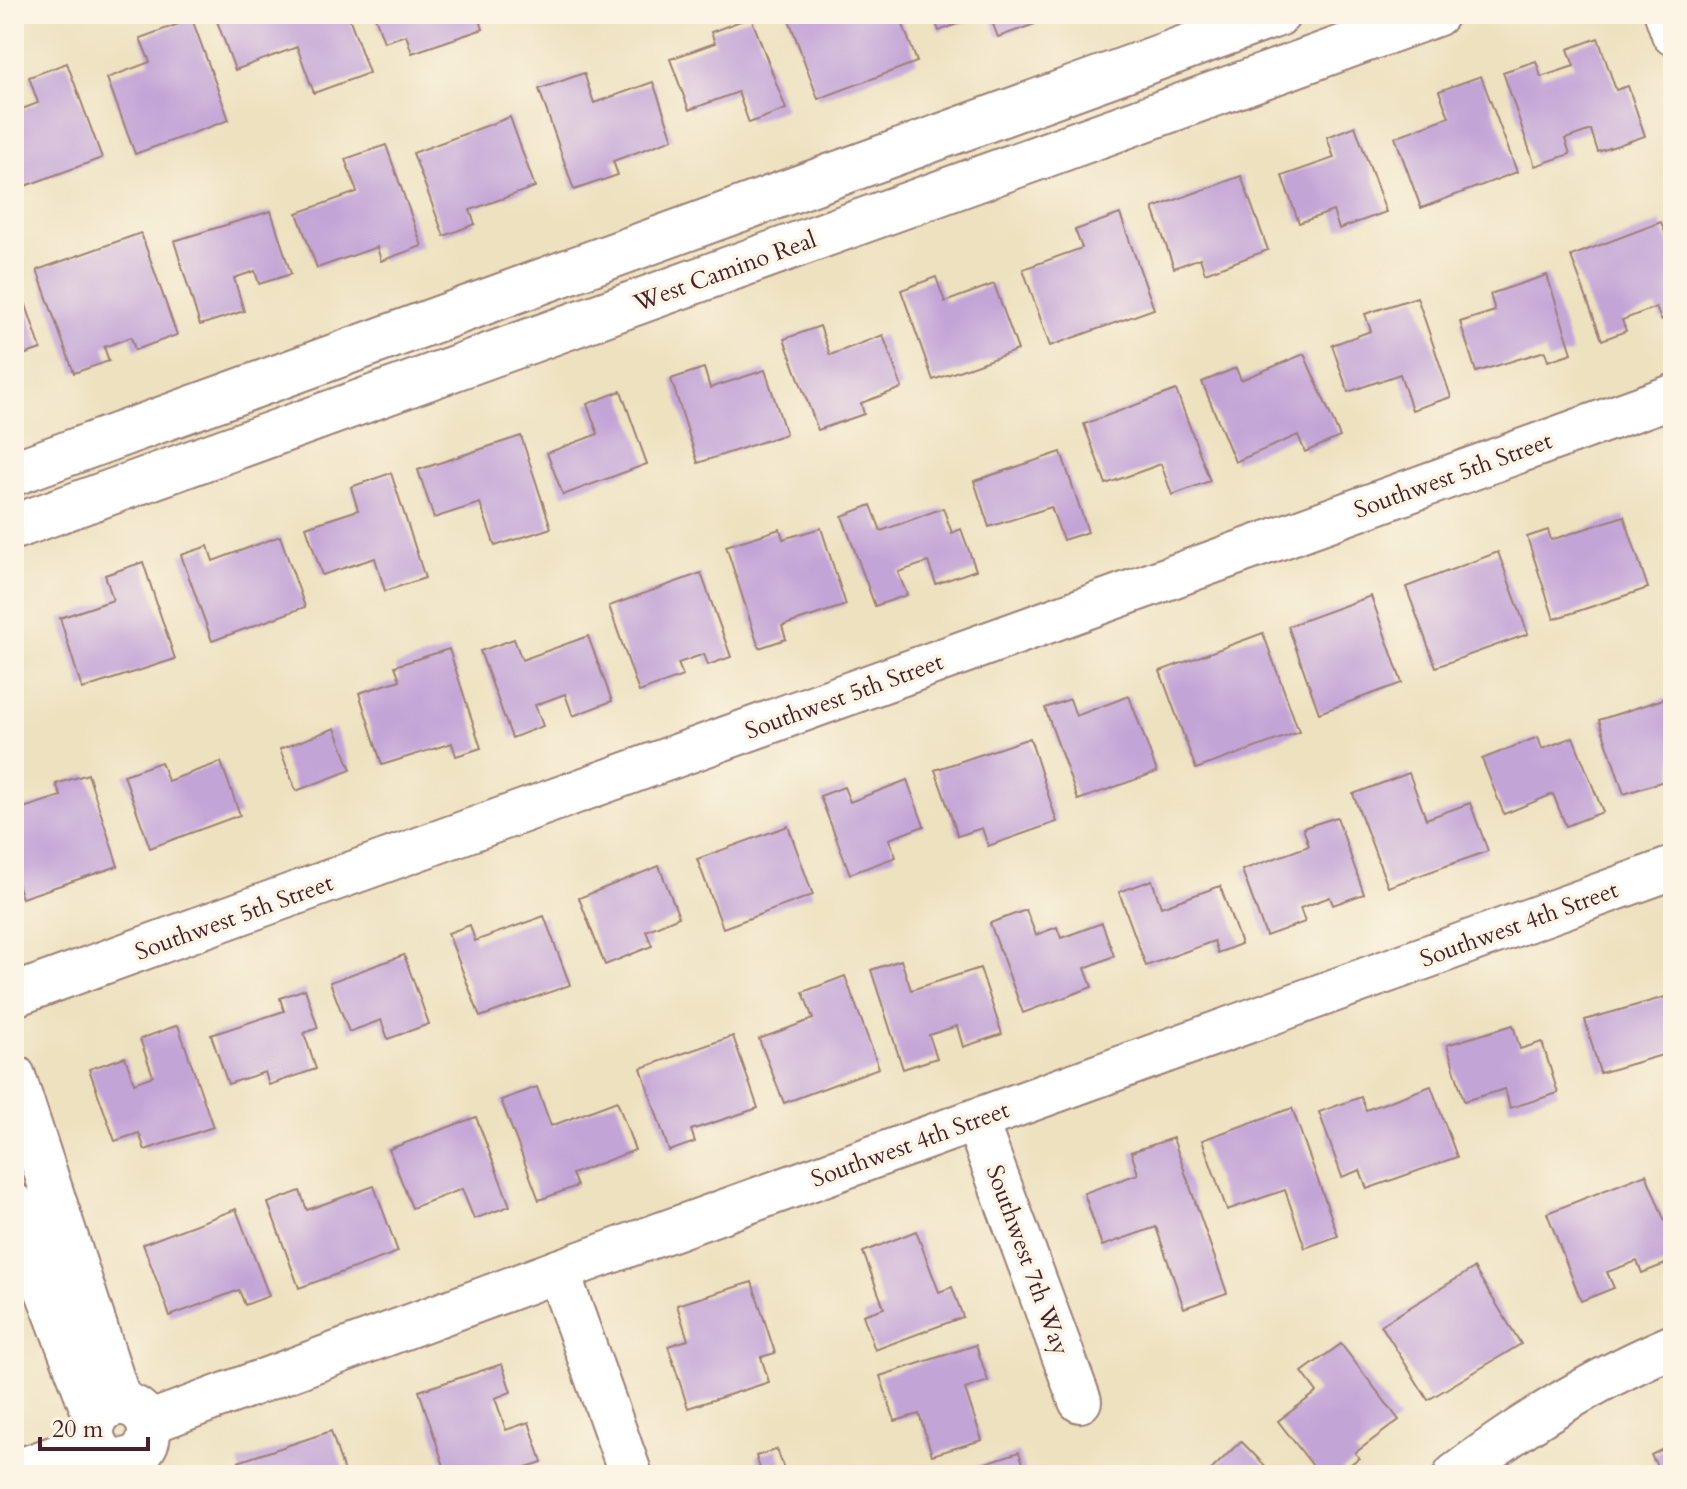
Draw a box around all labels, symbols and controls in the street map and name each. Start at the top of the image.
street label: West Camino Real [628,223,821,320]
street label: Southwest 5th Street [1350,424,1557,527]
street label: Southwest 5th Street [741,645,948,748]
street label: Southwest 5th Street [131,866,338,969]
street label: Southwest 4th Street [1416,873,1623,976]
street label: Southwest 4th Street [807,1093,1014,1196]
street label: Southwest 7th Way [978,1160,1077,1360]
scale bar [40,1401,148,1451]
text: 20 m [52,1413,104,1446]

